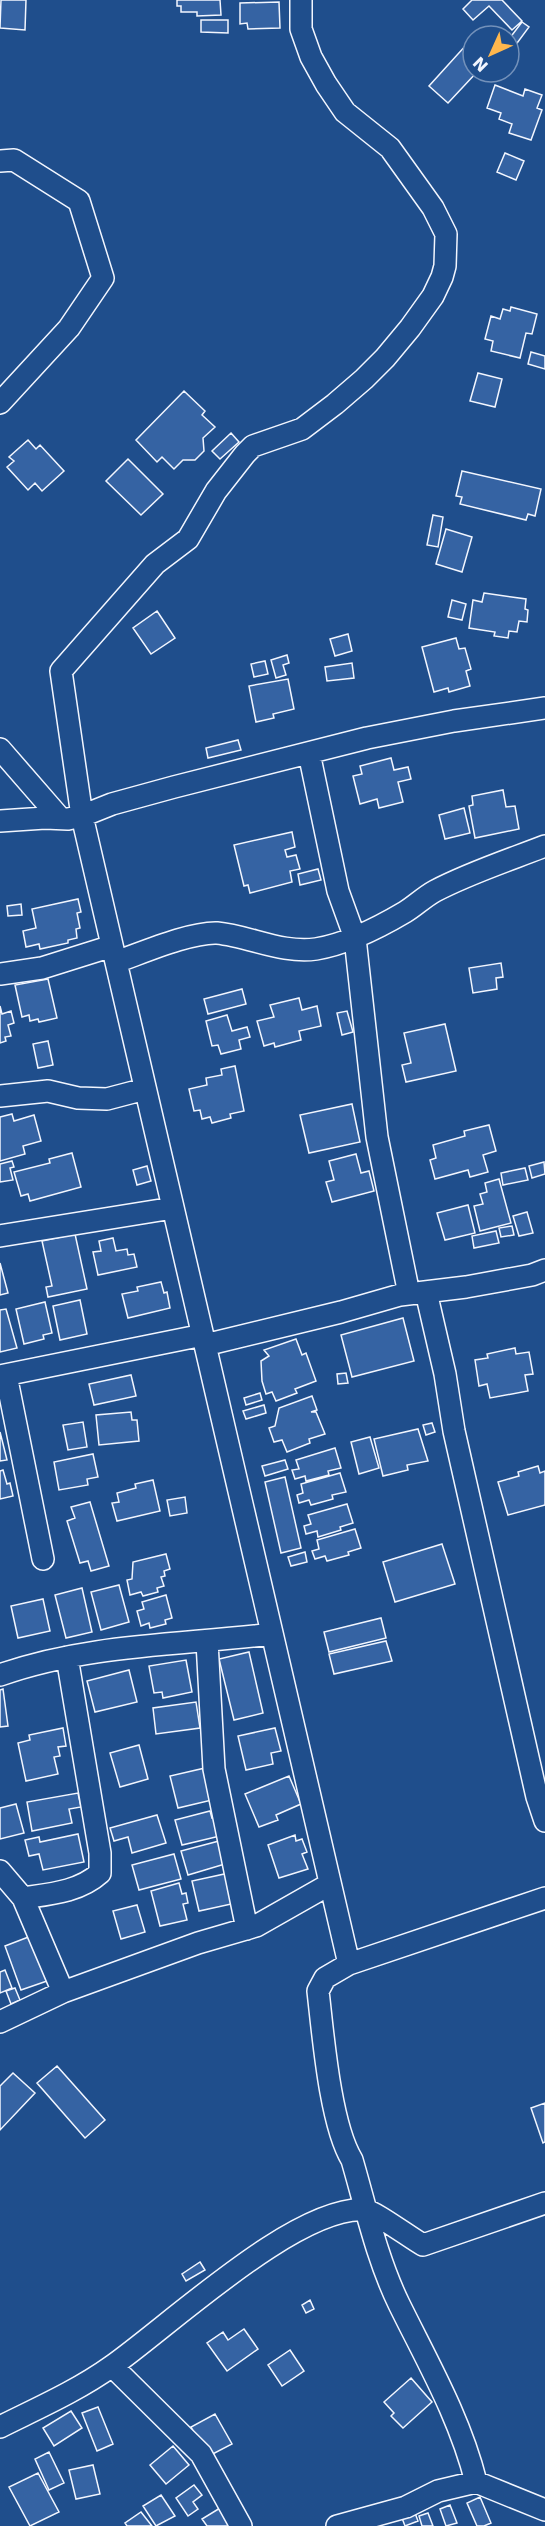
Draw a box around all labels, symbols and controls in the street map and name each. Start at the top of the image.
north arrow [461,24,521,84]
text: N [469,53,492,76]

